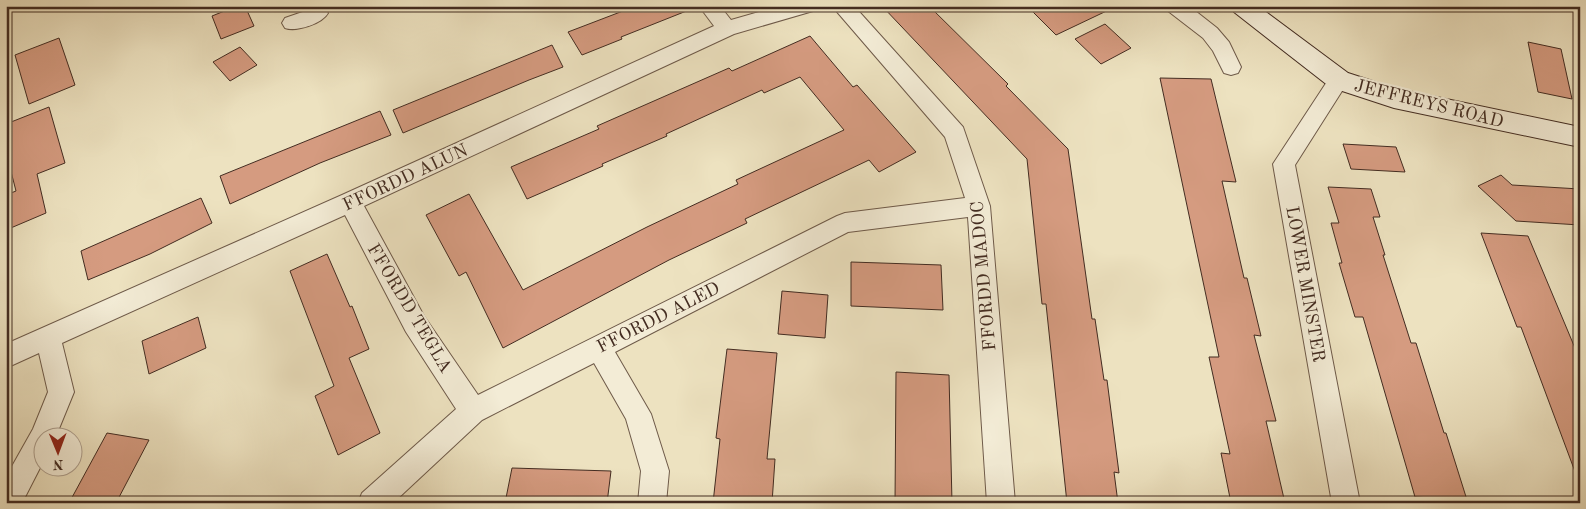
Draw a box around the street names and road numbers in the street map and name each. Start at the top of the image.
street label: JEFFREYS ROAD [1352,77,1505,131]
street label: FFORDD ALUN [340,141,471,215]
street label: FFORDD MADOC [968,200,1000,352]
street label: LOWER MINSTER [1282,205,1328,364]
street label: FFORDD TEGLA [364,241,455,376]
street label: FFORDD ALED [594,279,723,357]

